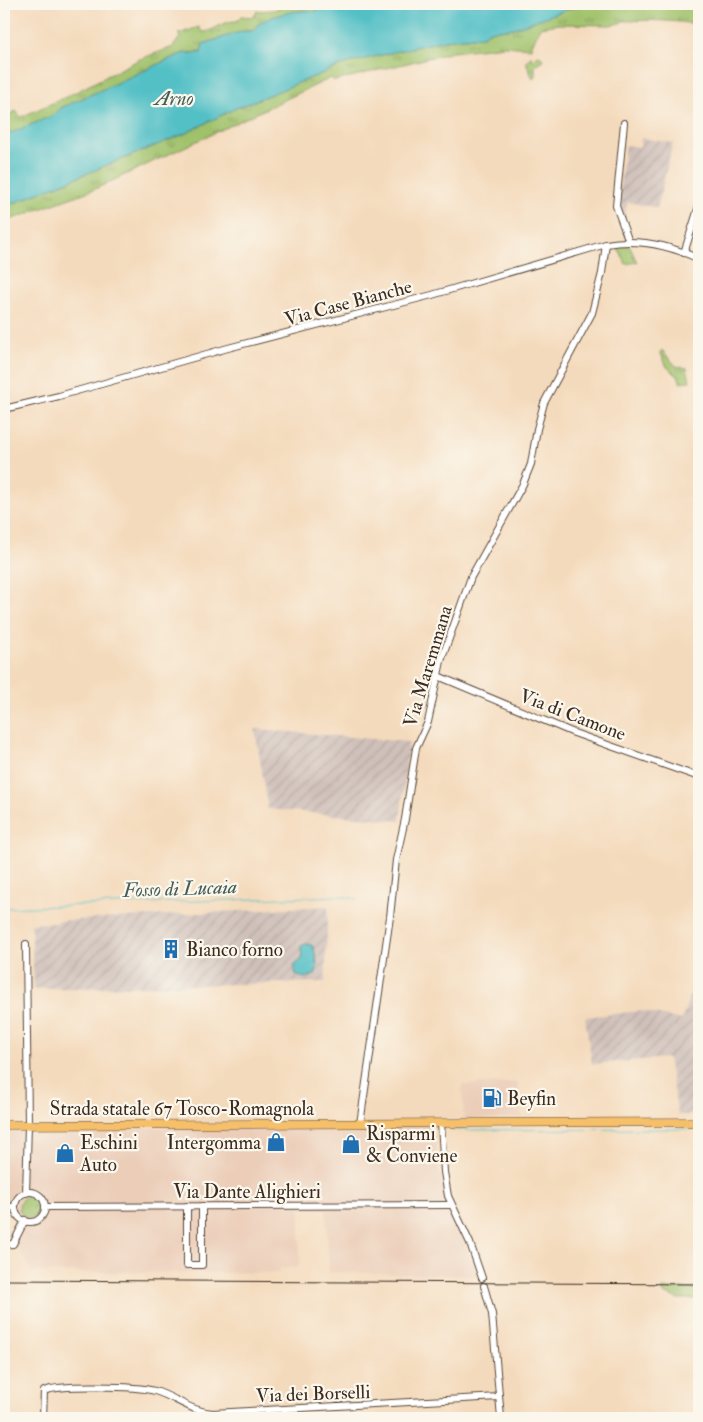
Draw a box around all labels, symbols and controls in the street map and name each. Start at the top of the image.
water label: Arno [152,86,194,111]
street label: Via Case Bianche [282,274,415,331]
street label: Via Maremmana [398,602,458,730]
street label: Via di Camone [516,684,629,746]
water label: Fosso di Lucaia [121,874,238,903]
building icon: Bianco forno [160,938,182,960]
place label: Bianco forno [186,938,283,962]
fuel station icon: Beyfin [481,1087,503,1109]
place label: Beyfin [507,1087,556,1111]
street label: Strada statale 67 Tosco-Romagnola [50,1097,314,1121]
place label: Risparmi & Conviene [366,1122,457,1168]
place label: Eschini Auto [79,1131,138,1177]
place label: Intergomma [167,1131,261,1155]
shop icon: Intergomma [265,1131,287,1153]
shop icon: Risparmi & Conviene [340,1133,362,1155]
shop icon: Eschini Auto [54,1142,76,1164]
street label: Via Dante Alighieri [173,1180,321,1204]
street label: Via dei Borselli [255,1380,371,1408]

